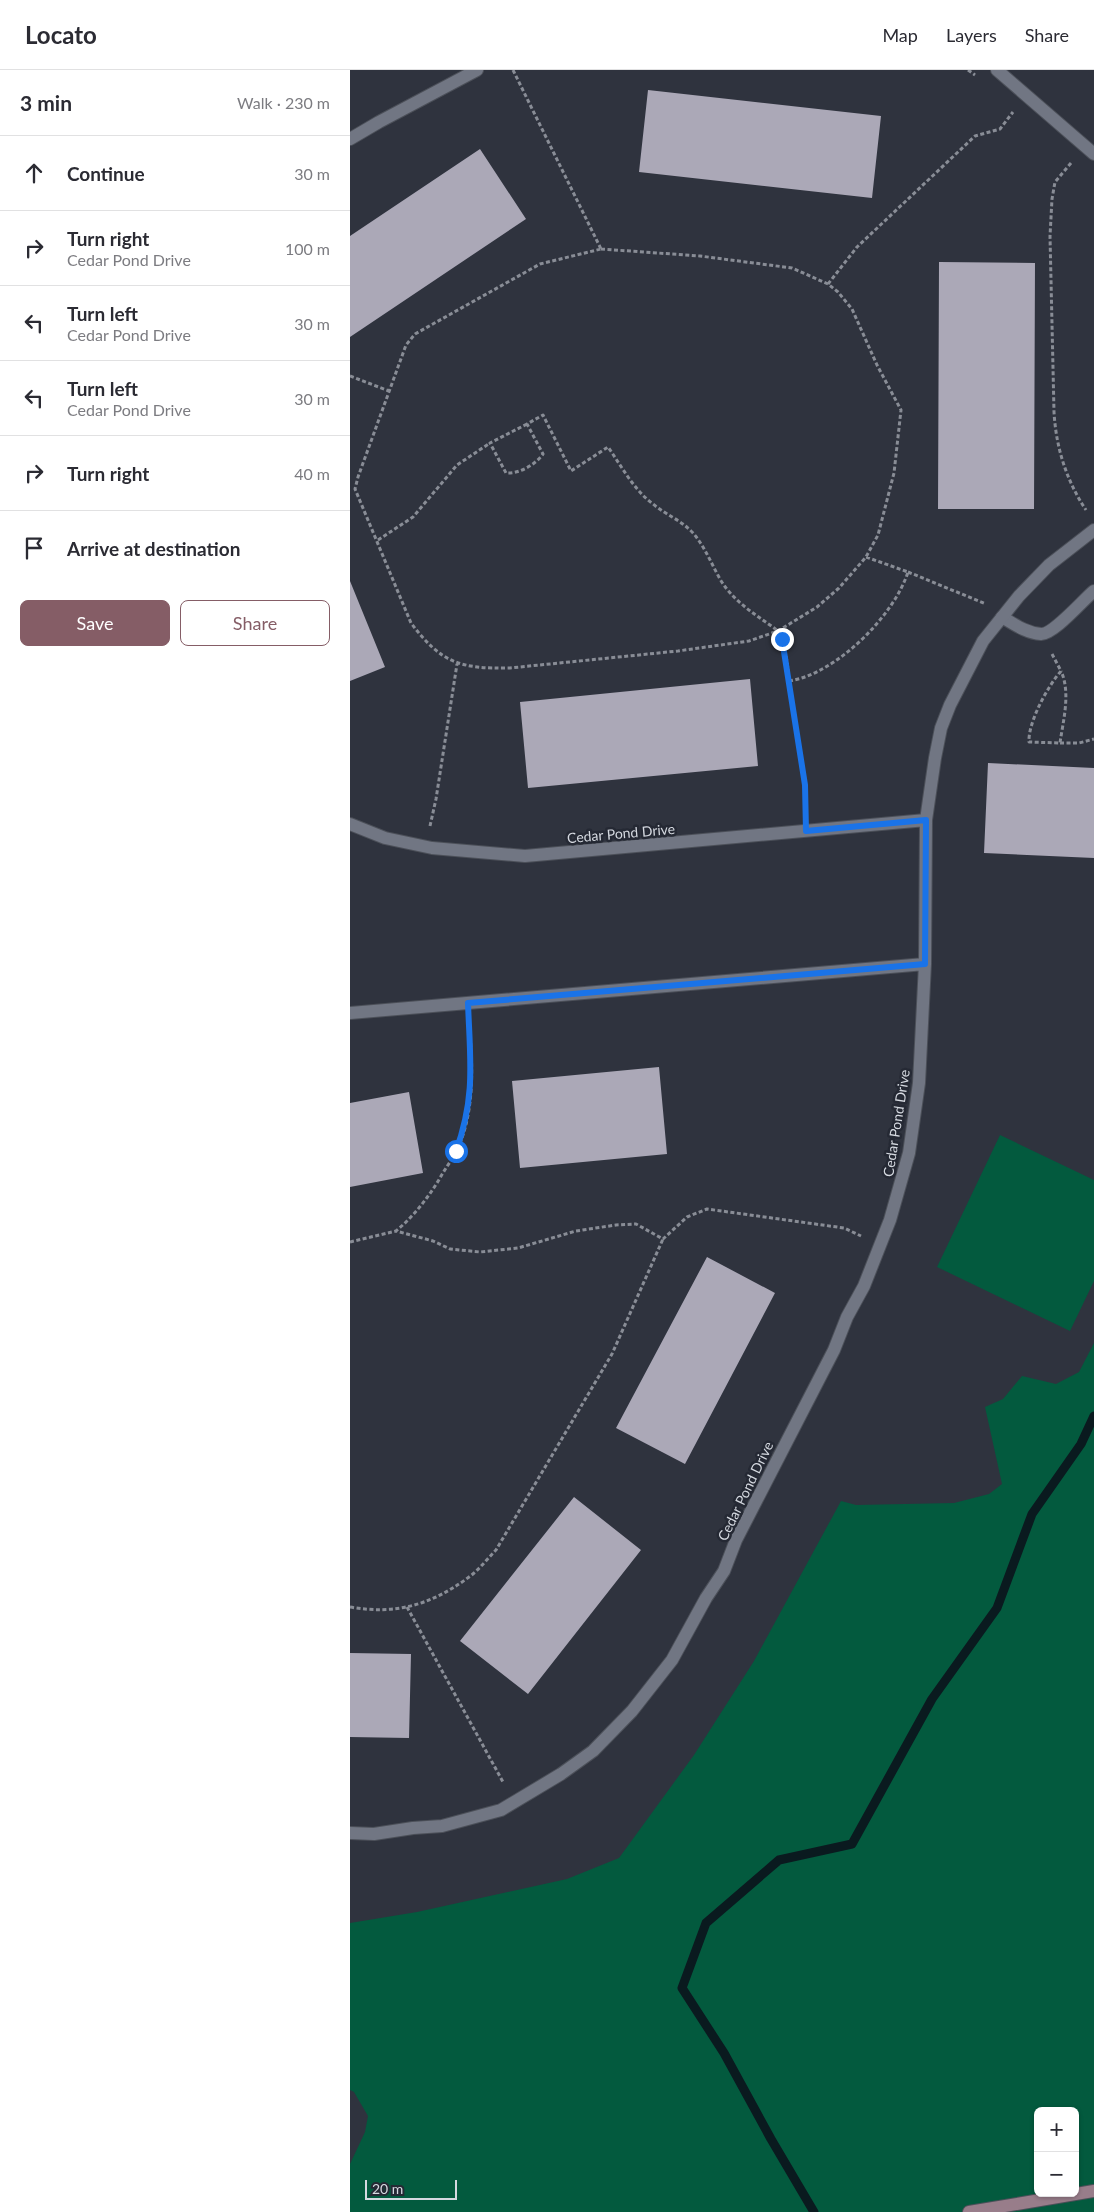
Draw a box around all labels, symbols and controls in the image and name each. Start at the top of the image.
text: Locato [25,20,97,49]
text: Map [882,24,918,46]
text: Layers [946,24,997,46]
text: Share [1025,24,1069,46]
text: 3 min [20,90,72,115]
text: Walk · 230 m [237,93,330,112]
icon: ahead [20,159,48,187]
text: Continue [67,162,145,185]
text: 30 m [294,164,330,183]
text: Turn right [67,227,149,250]
icon: right [20,234,48,262]
text: 100 m [285,239,330,258]
text: Cedar Pond Drive [67,250,191,269]
text: Turn left [67,302,138,325]
icon: left [20,309,48,337]
text: 30 m [294,314,330,333]
text: Cedar Pond Drive [67,325,191,344]
text: Turn left [67,377,138,400]
icon: left [20,384,48,412]
text: 30 m [294,389,330,408]
text: Cedar Pond Drive [67,400,191,419]
icon: right [20,459,48,487]
text: Turn right [67,462,149,485]
text: 40 m [294,464,330,483]
icon: arrive [20,534,48,562]
text: Arrive at destination [67,537,240,560]
button: Save [20,600,170,646]
button: Share [180,600,330,646]
route end [771,628,794,651]
street label: Cedar Pond Drive [566,820,676,846]
street label: Cedar Pond Drive [879,1068,913,1178]
route start [445,1140,468,1163]
street label: Cedar Pond Drive [714,1439,776,1543]
map controls [1034,2107,1079,2197]
button: + [1034,2107,1079,2152]
button: − [1034,2152,1079,2197]
scale bar [365,2177,458,2200]
text: 20 m [372,2180,403,2197]

